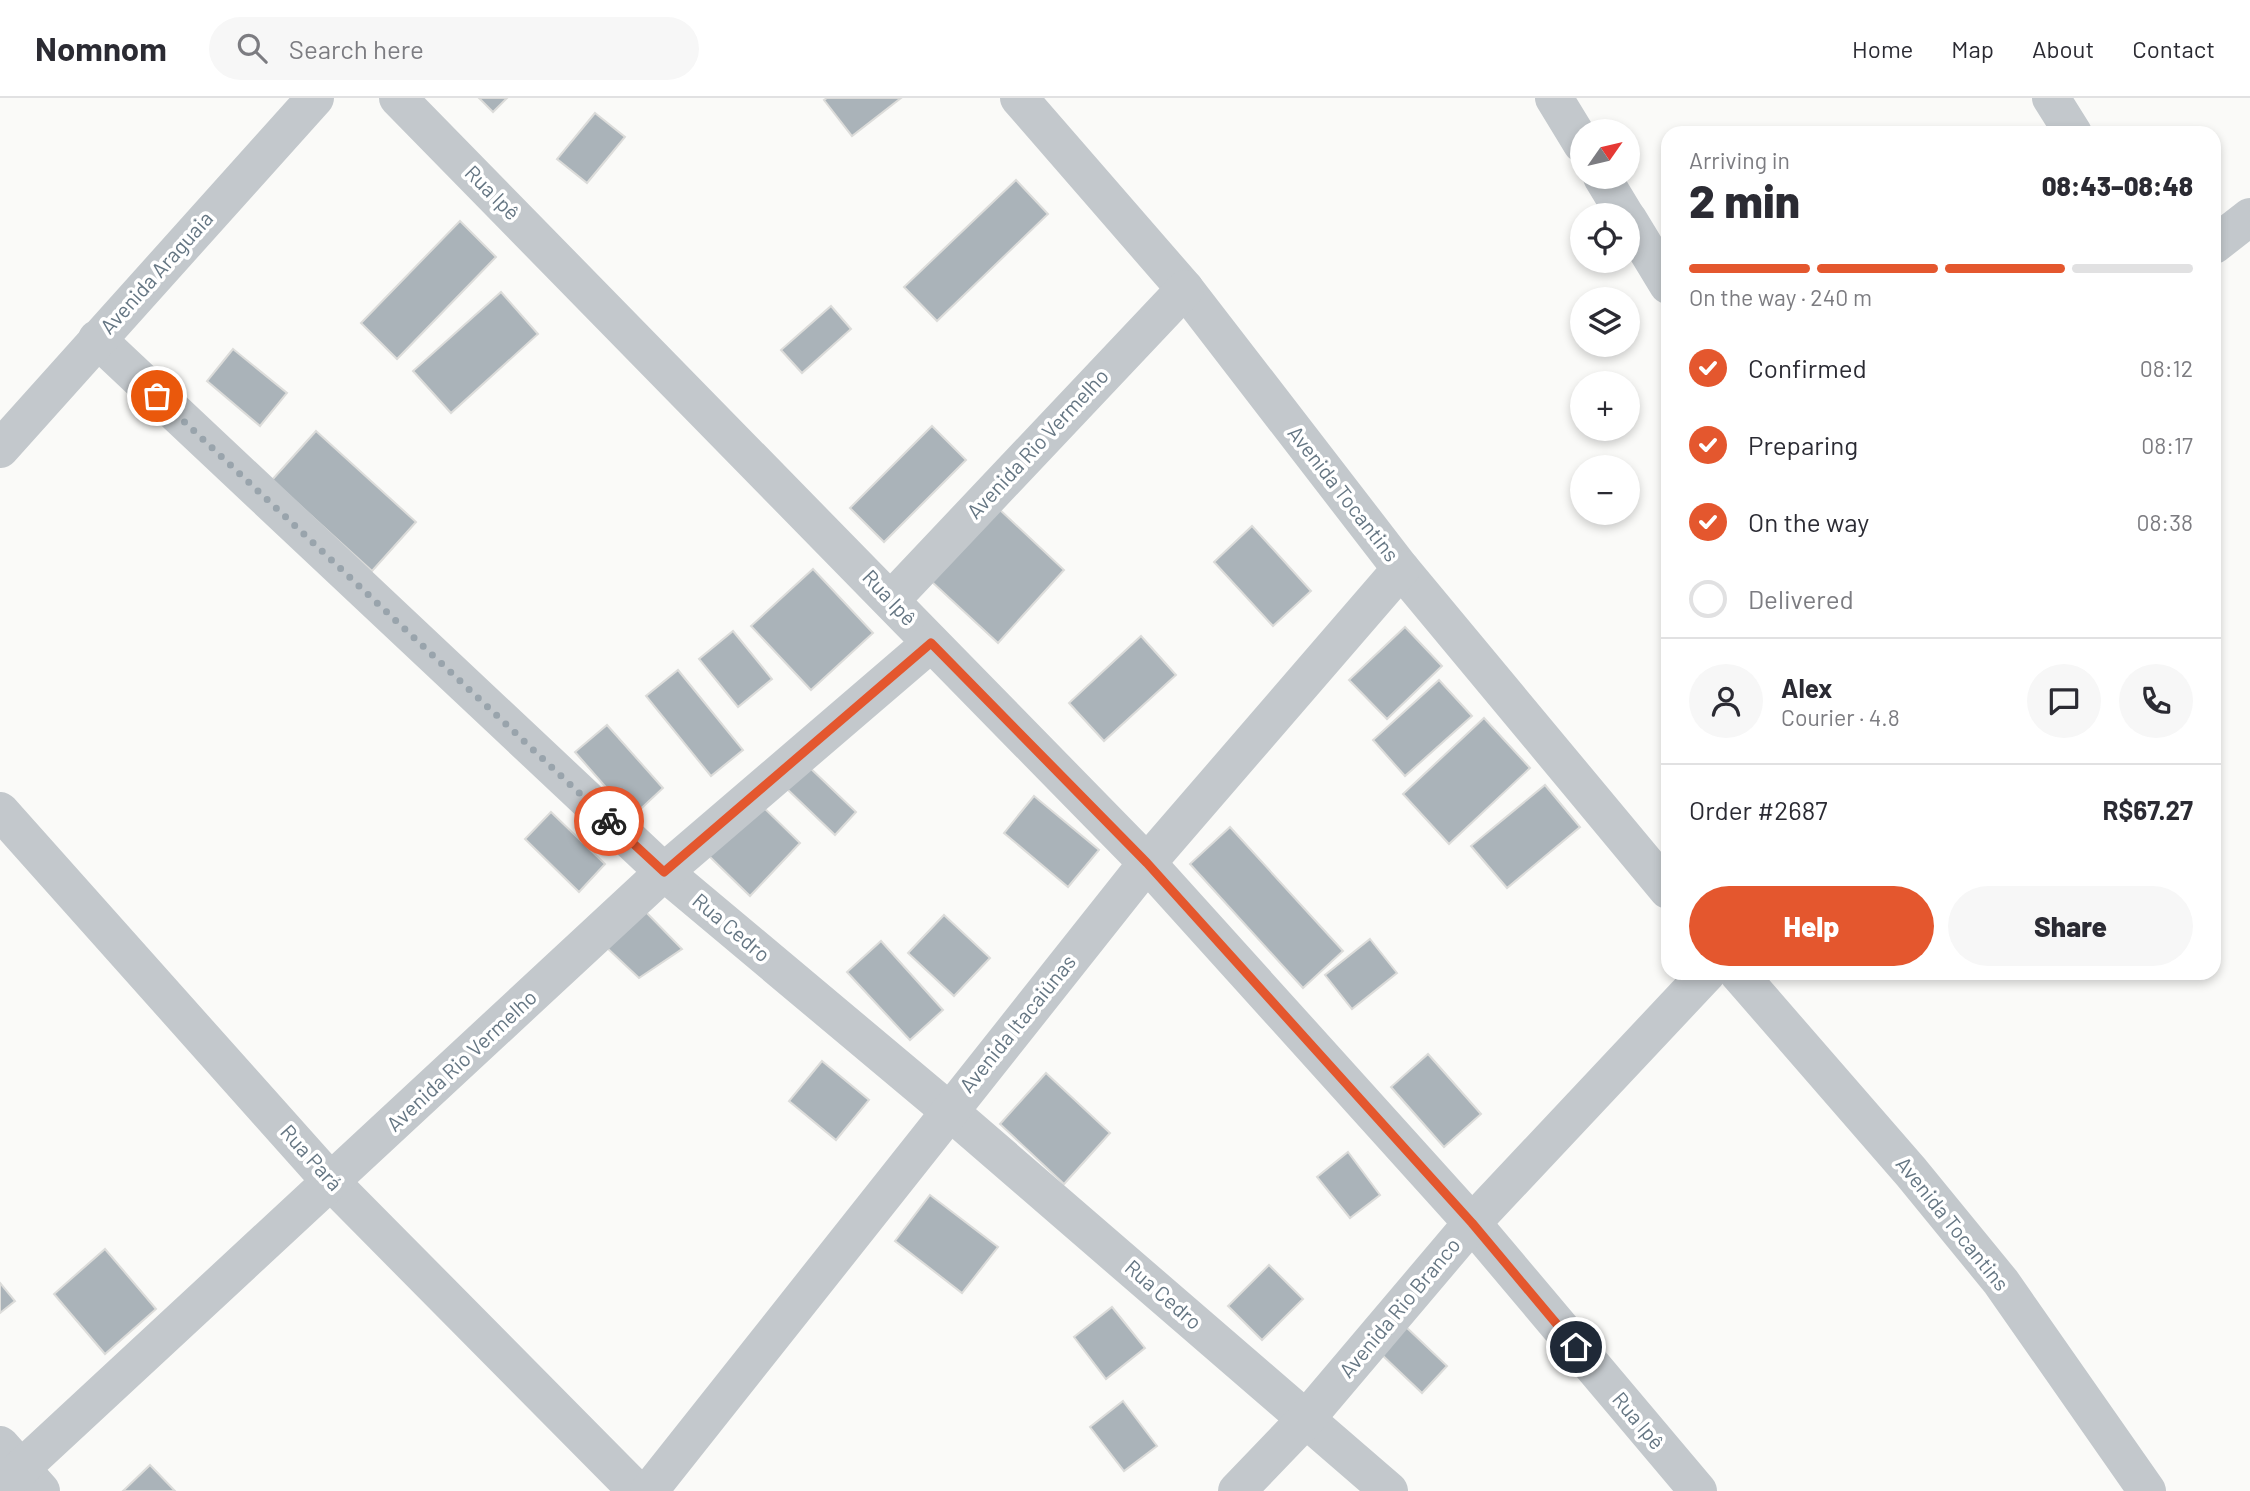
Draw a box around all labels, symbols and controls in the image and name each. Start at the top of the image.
search box [209,17,699,80]
text: Nomnom [35,28,167,68]
icon: search [233,29,271,67]
text: Search here [289,33,424,64]
text: Home [1852,34,1913,63]
text: Map [1951,34,1994,63]
text: About [2032,34,2094,63]
text: Contact [2132,34,2215,63]
north arrow [1570,119,1640,189]
map controls [1570,119,1640,525]
text: Arriving in [1689,146,1790,174]
street label: Rua Ipê [460,159,526,225]
text: 08:43–08:48 [2042,170,2193,201]
text: 2 min [1689,172,1800,227]
button: locate [1570,203,1640,273]
street label: Avenida Araguaia [94,206,218,338]
text: On the way · 240 m [1689,283,1872,311]
button: layers [1570,287,1640,357]
icon: check [1689,349,1727,387]
text: Confirmed [1748,352,1867,383]
text: 08:12 [2140,354,2193,382]
street label: Avenida Rio Vermelho [961,363,1113,523]
pin [127,366,187,426]
button: + [1570,371,1640,441]
icon: bag [138,377,176,415]
street label: Avenida Tocantins [1283,420,1405,566]
icon: check [1689,426,1727,464]
text: Preparing [1748,429,1858,460]
text: 08:17 [2141,431,2193,459]
button: − [1570,455,1640,525]
icon: check [1689,503,1727,541]
text: On the way [1748,506,1869,537]
text: 08:38 [2136,508,2193,536]
street label: Rua Ipê [858,564,922,630]
text: Delivered [1748,583,1854,614]
button: person [1689,664,1763,738]
button: chat [2027,664,2101,738]
button: phone [2119,664,2193,738]
text: Alex [1781,672,1832,703]
text: Courier · 4.8 [1781,703,1900,731]
courier [574,786,644,856]
text: Order #2687 [1689,794,1828,825]
text: R$67.27 [2103,794,2193,825]
icon: bike [590,802,628,840]
button: Help [1689,886,1934,966]
button: Share [1948,886,2193,966]
street label: Rua Cedro [688,887,776,966]
street label: Avenida Itacaiúnas [954,949,1080,1097]
street label: Avenida Rio Vermelho [381,984,541,1136]
street label: Rua Pará [276,1119,348,1195]
street label: Avenida Tocantins [1891,1151,2015,1295]
street label: Avenida Rio Branco [1333,1232,1465,1382]
street label: Rua Cedro [1121,1254,1207,1334]
pin [1546,1317,1606,1377]
icon: home [1557,1328,1595,1366]
street label: Rua Ipê [1608,1386,1670,1454]

